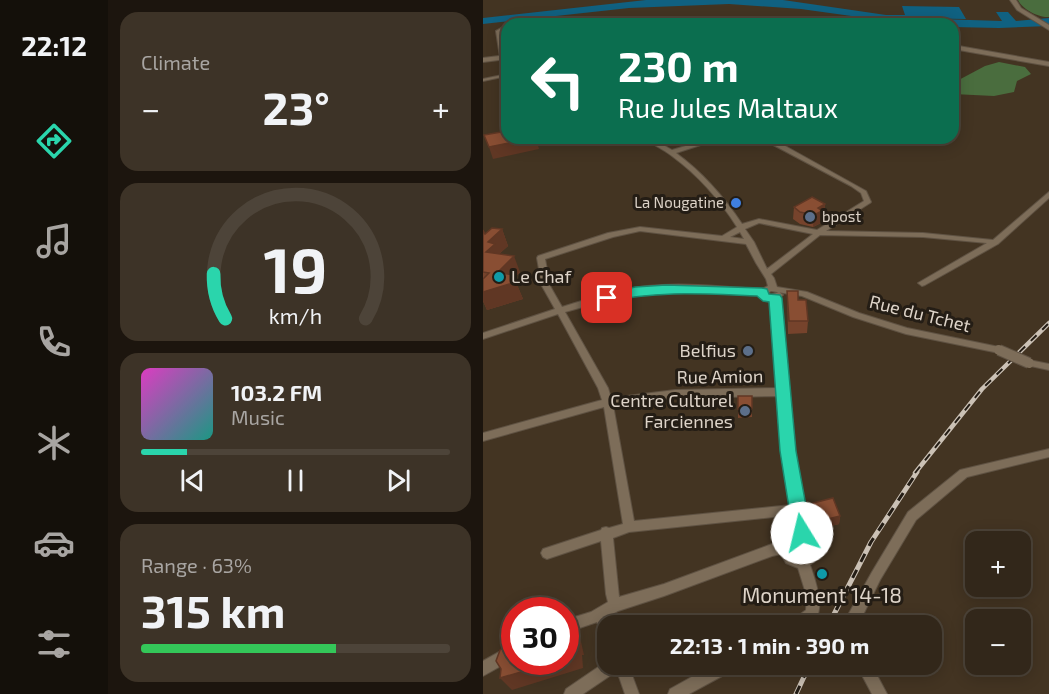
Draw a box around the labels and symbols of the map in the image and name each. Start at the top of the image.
place label: La Nougatine [634,193,724,211]
marker: La Nougatine [729,196,743,210]
place label: bpost [822,207,861,225]
marker: bpost [803,210,817,224]
place label: Le Chaf [511,265,572,287]
marker: Le Chaf [492,270,506,284]
pin [581,272,632,323]
street label: Rue du Tchet [867,290,973,336]
place label: Belfius [680,339,736,361]
marker: Belfius [741,344,755,358]
street label: Rue Amion [676,364,764,388]
place label: Centre Culturel Farciennes [610,389,734,432]
marker: Centre Culturel Farciennes [738,404,752,418]
position arrow [770,501,834,565]
marker: Monument 14-18 [815,567,829,581]
place label: Monument 14-18 [742,582,902,607]
speed limit sign: 30 [501,597,579,675]

